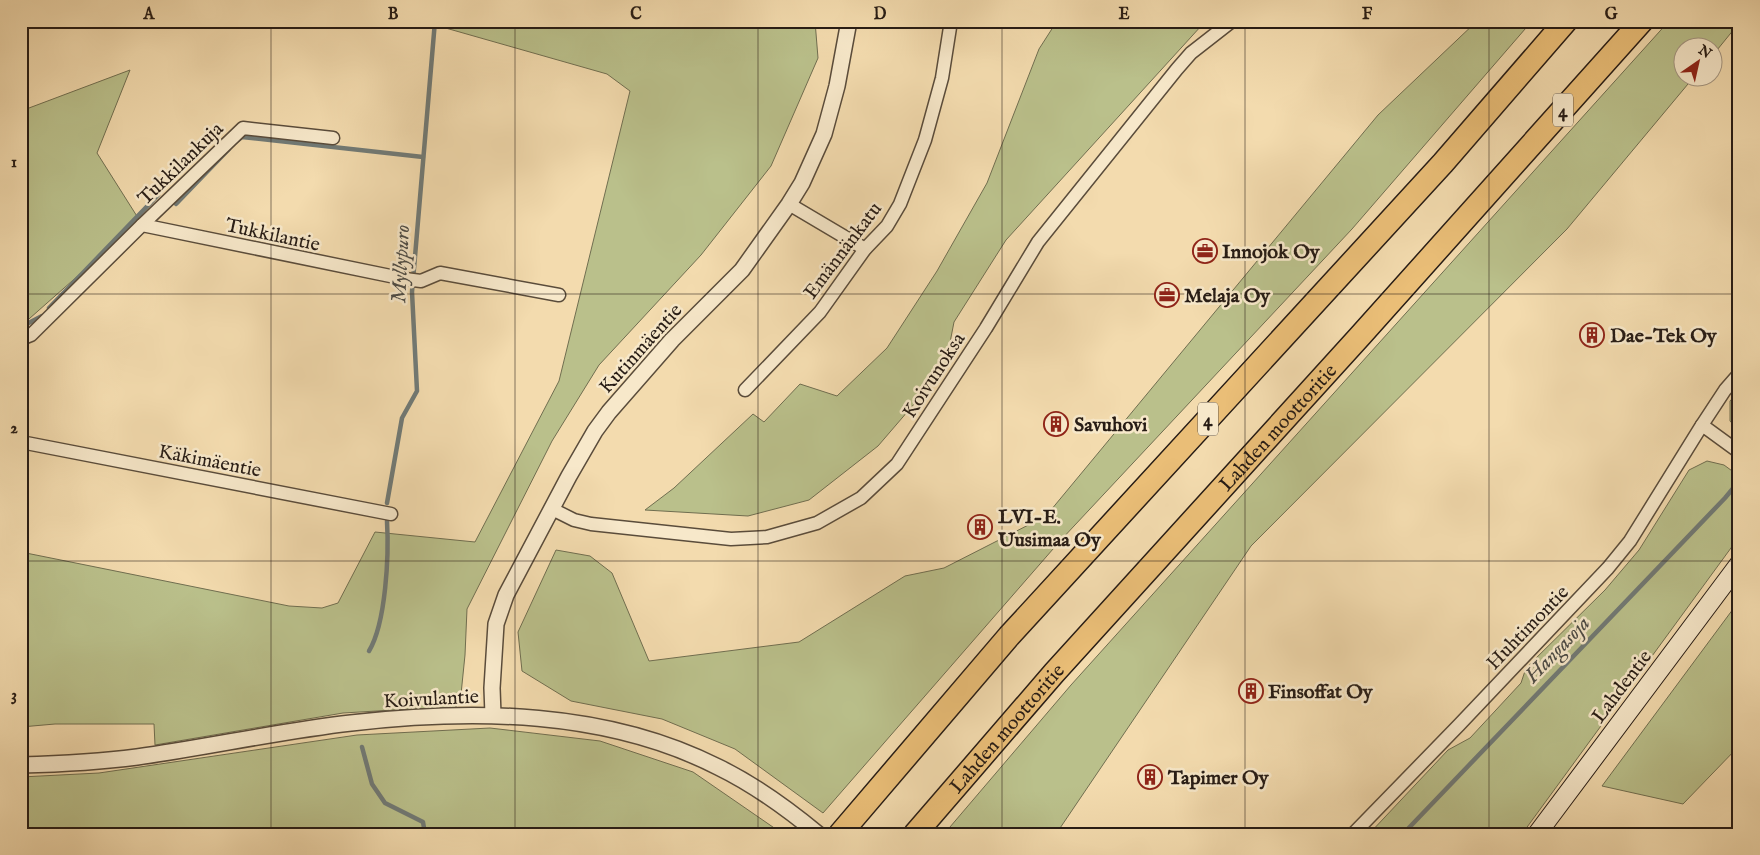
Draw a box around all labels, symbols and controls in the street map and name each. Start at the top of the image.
text: A [143,5,156,25]
text: B [388,5,399,25]
text: C [630,5,642,25]
text: D [874,5,887,25]
text: E [1118,5,1130,25]
text: F [1362,5,1373,25]
text: G [1605,5,1618,25]
north arrow [1672,38,1722,88]
text: N [1694,41,1715,63]
road number: 4 [1553,94,1573,126]
street label: Tukkilankuja [133,117,229,211]
text: 1 [11,153,17,173]
street label: Emännänkatu [799,197,888,304]
street label: Tukkilantie [223,213,322,258]
water label: Myllypuro [386,224,417,304]
office icon: Innojok Oy [1192,238,1218,264]
place label: Innojok Oy [1222,240,1321,265]
office icon: Melaja Oy [1154,282,1180,308]
place label: Melaja Oy [1184,284,1271,309]
street label: Kutinmäentie [594,299,688,399]
building icon: Dae-Tek Oy [1579,322,1605,348]
place label: Dae-Tek Oy [1610,324,1718,349]
street label: Koivunoksa [897,328,971,423]
street label: Lahden moottoritie [1214,359,1343,497]
road number: 4 [1198,402,1218,436]
building icon: Savuhovi [1043,411,1069,437]
place label: Savuhovi [1074,413,1148,438]
text: 2 [10,419,18,439]
street label: Käkimäentie [156,439,263,484]
place label: LVI-E. Uusimaa Oy [997,505,1102,553]
building icon: LVI-E. Uusimaa Oy [967,514,993,540]
street label: Huhtimontie [1482,580,1575,676]
water label: Hangasoja [1519,611,1597,690]
street label: Lahdentie [1587,645,1658,728]
street label: Lahden moottoritie [945,659,1071,799]
building icon: Finsoffat Oy [1238,678,1264,704]
place label: Finsoffat Oy [1268,680,1374,705]
street label: Koivulantie [383,685,479,714]
text: 3 [11,686,17,706]
building icon: Tapimer Oy [1137,764,1163,790]
place label: Tapimer Oy [1167,766,1270,791]

